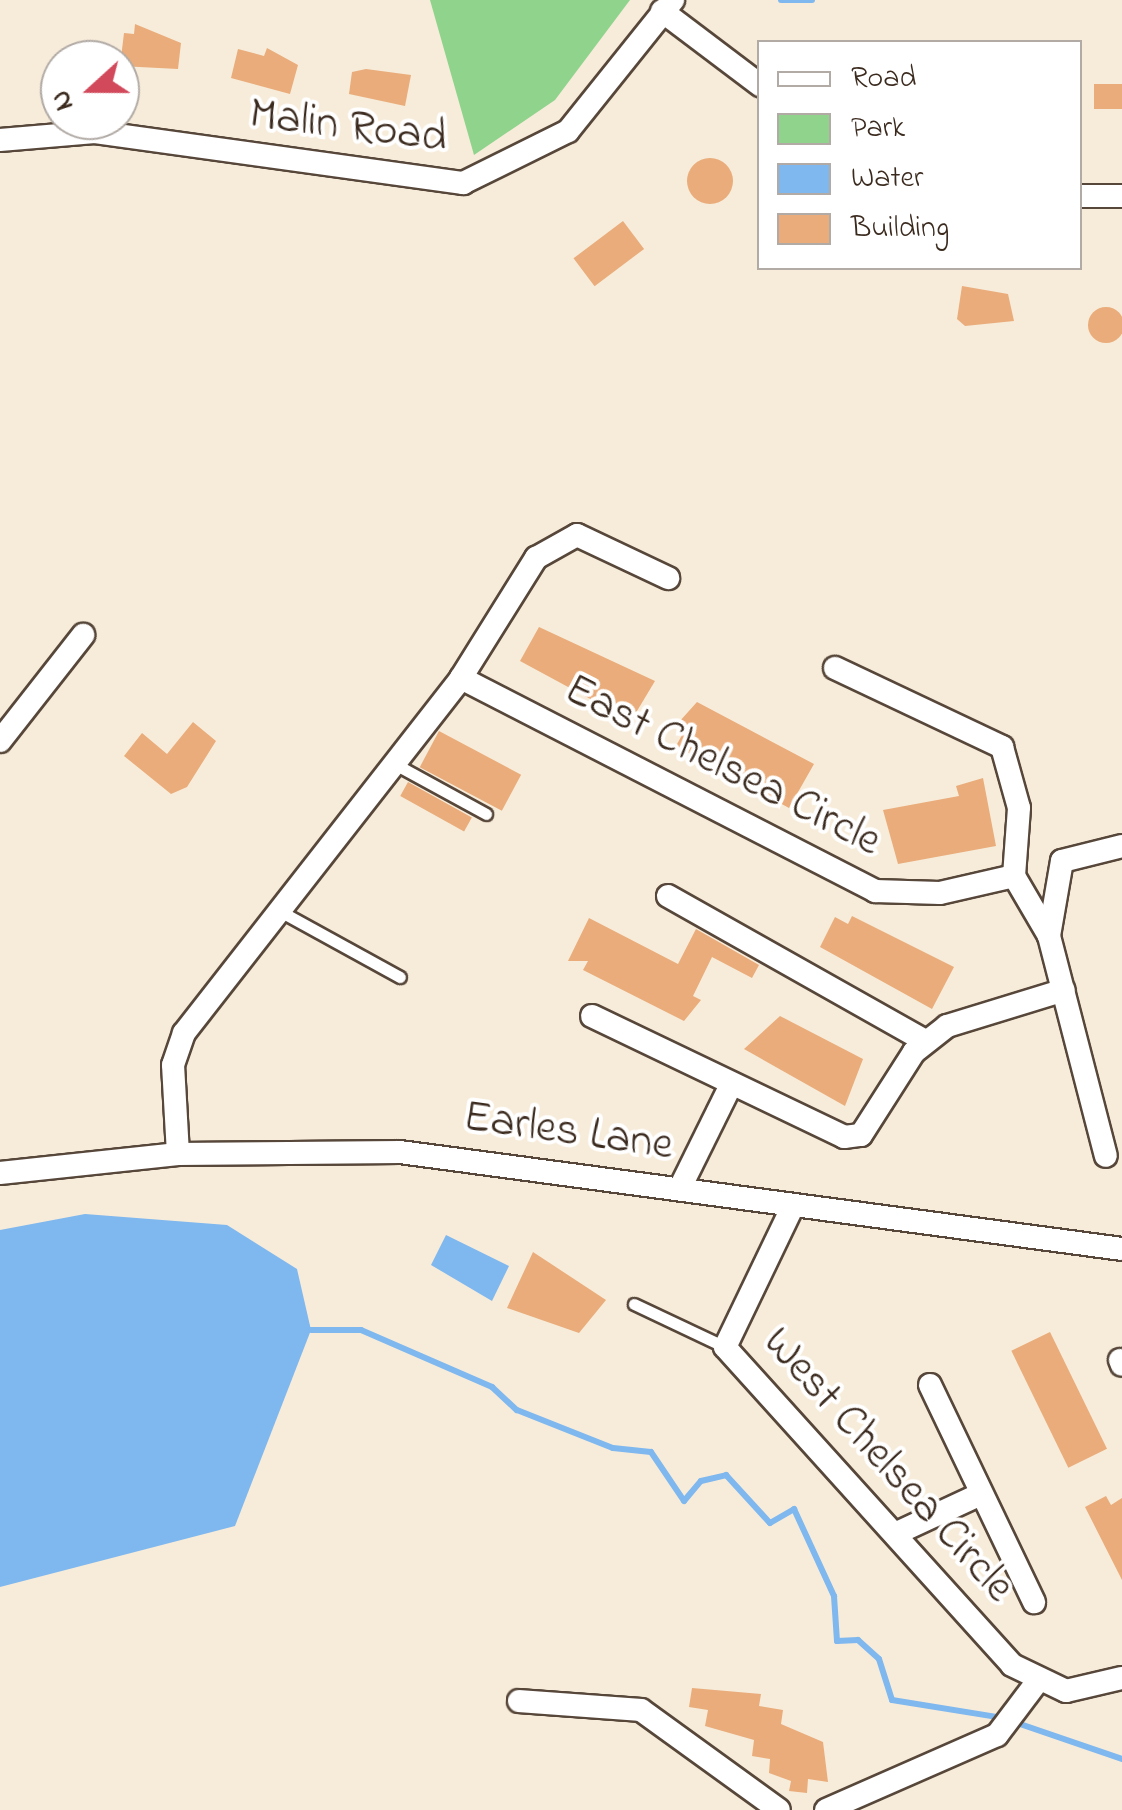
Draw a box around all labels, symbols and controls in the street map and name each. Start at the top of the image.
north arrow [40,40,140,140]
legend [757,40,1082,270]
text: Road [851,57,916,101]
text: N [41,84,86,116]
street label: Malin Road [246,89,450,167]
text: Park [851,107,905,151]
text: Water [851,157,923,201]
text: Building [851,207,949,251]
street label: East Chelsea Circle [555,664,889,870]
street label: Earles Lane [460,1092,676,1174]
street label: West Chelsea Circle [749,1317,1025,1615]

